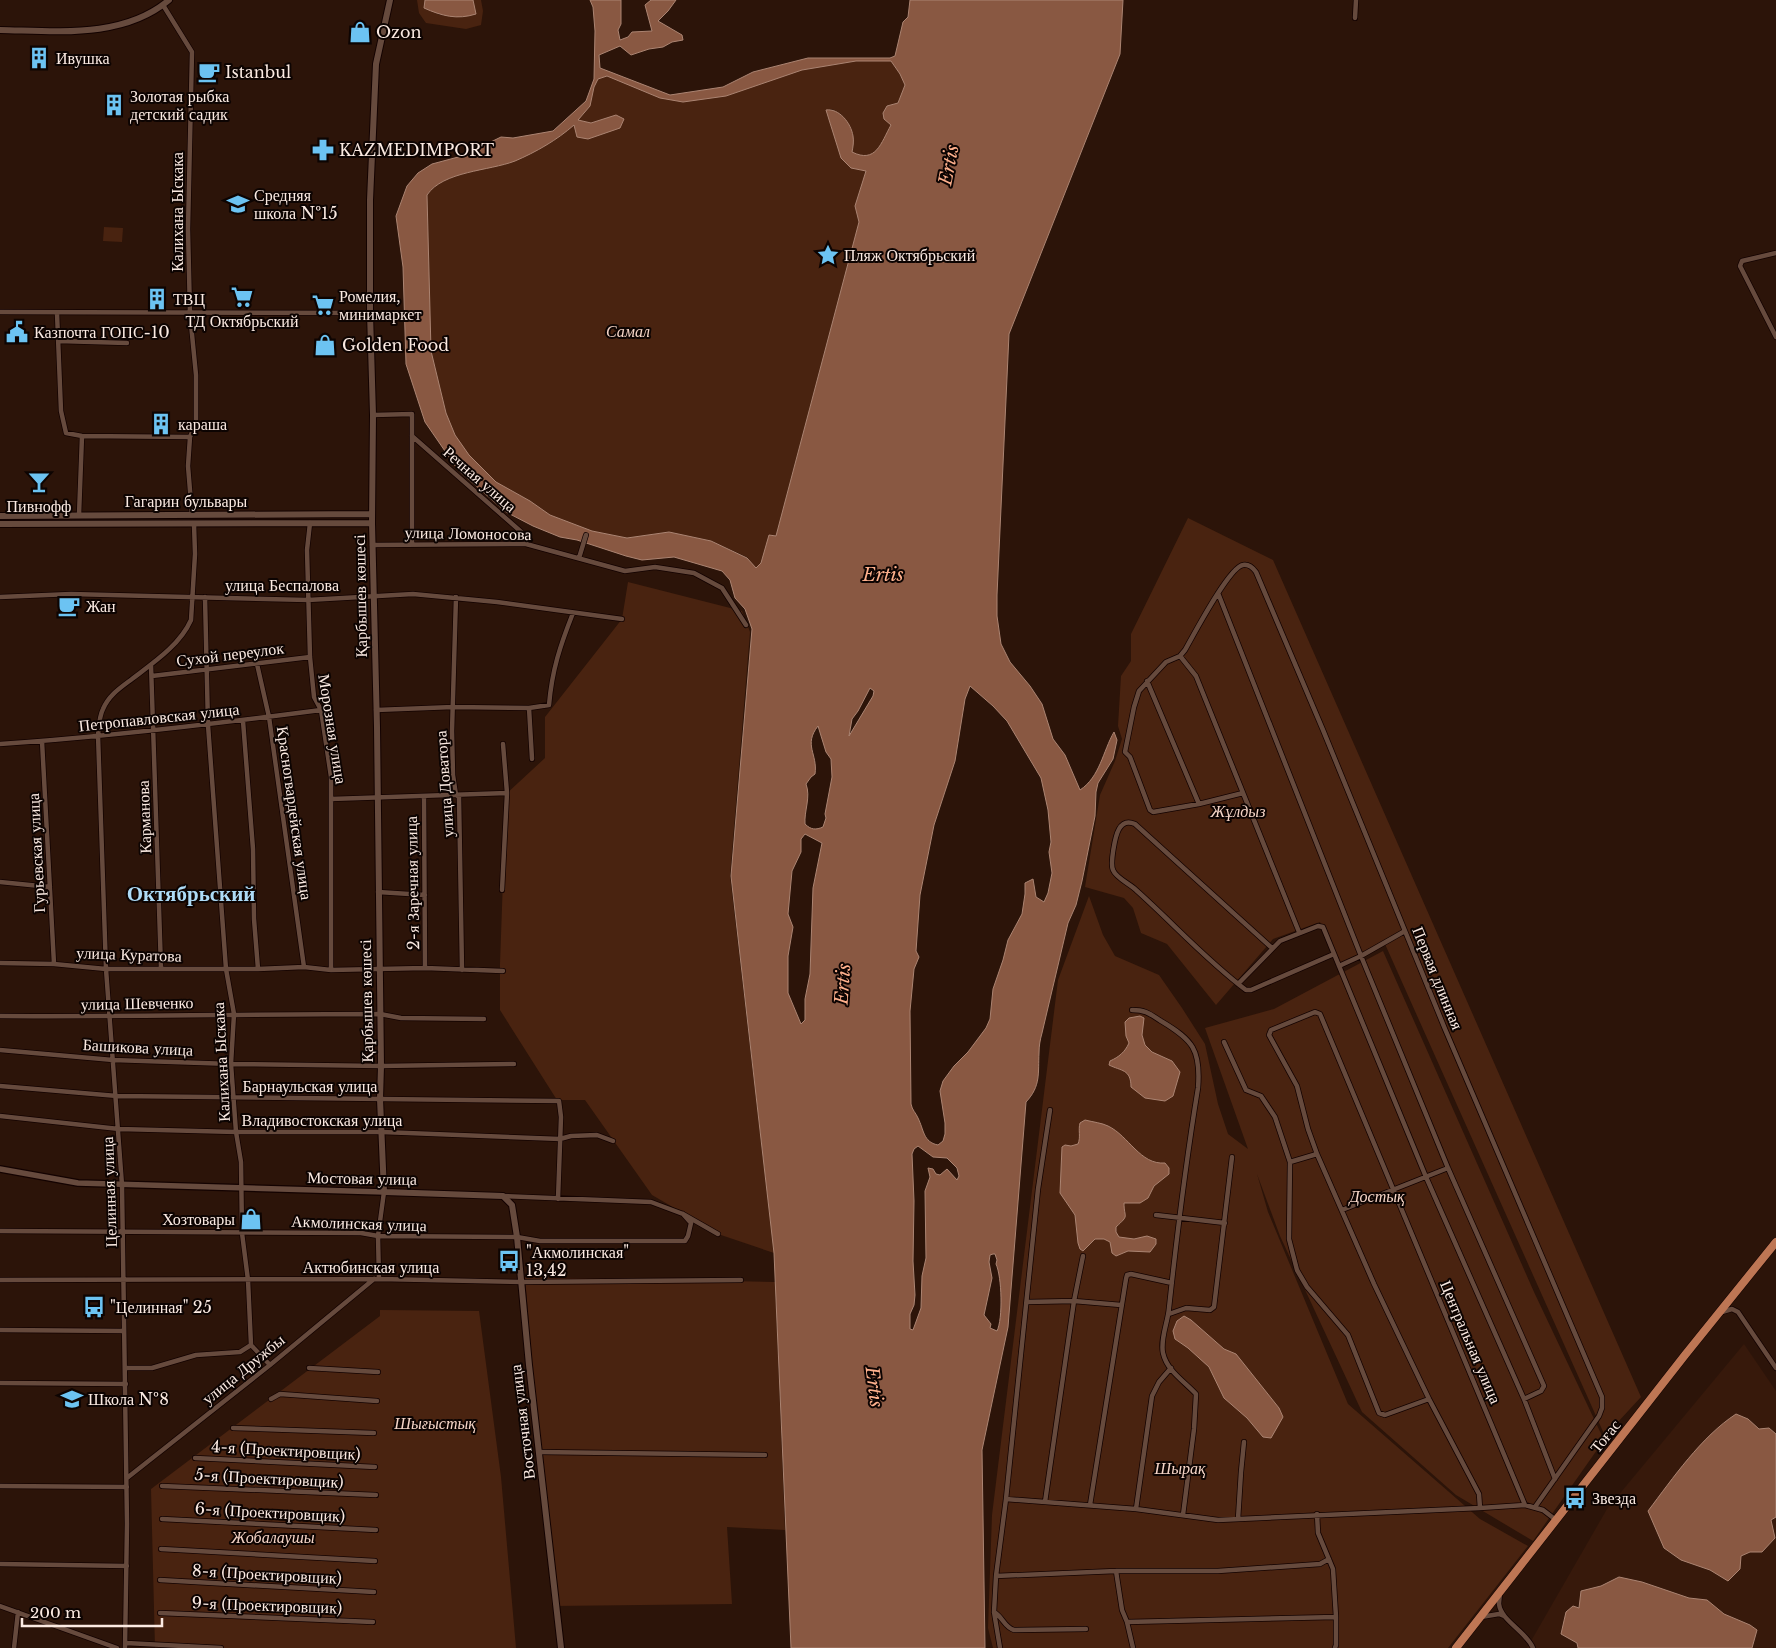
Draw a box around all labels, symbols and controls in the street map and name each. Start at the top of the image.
shop icon: Ozon [347,19,373,45]
place label: Ozon [376,22,421,42]
building icon: Ивушка [26,45,52,71]
place label: Ивушка [56,48,110,68]
cafe icon: Istanbul [196,59,222,85]
place label: Istanbul [225,62,291,82]
place label: Золотая рыбка детский садик [130,86,229,124]
building icon: Золотая рыбка детский садик [101,92,127,118]
pharmacy icon: KAZMEDIMPORT [310,137,336,163]
place label: KAZMEDIMPORT [339,140,494,160]
water label: Ertis [934,143,964,188]
street label: Калихана Ыскака [167,152,187,272]
place label: Средняя школа №15 [254,185,338,223]
school or university icon: Средняя школа №15 [225,191,251,217]
place icon: Пляж Октябрьский [815,242,841,268]
place label: Пляж Октябрьский [844,245,976,265]
supermarket icon: ТД Октябрьский [229,284,255,310]
building icon: ТВЦ [144,286,170,312]
place label: Ромелия, минимаркет [339,286,421,324]
place label: ТВЦ [173,289,205,309]
supermarket icon: Ромелия, минимаркет [310,292,336,318]
place label: ТД Октябрьский [186,311,299,331]
public building icon: Казпочта ГОПС-10 [4,319,30,345]
park label: Самал [606,321,650,341]
place label: Казпочта ГОПС-10 [34,322,170,342]
shop icon: Golden Food [312,332,338,358]
place label: Golden Food [342,335,449,355]
building icon: караша [148,411,174,437]
place label: караша [178,414,227,434]
street label: Речная улица [439,442,521,516]
bar icon: Пивнофф [26,469,52,495]
street label: Гагарин бульвары [125,491,248,511]
place label: Пивнофф [7,496,71,516]
street label: улица Ломоносова [404,522,532,544]
street label: Қарбышев көшесі [349,534,371,658]
water label: Ertis [861,564,904,586]
street label: улица Беспалова [225,575,339,595]
cafe icon: Жан [56,593,82,619]
place label: Жан [86,596,116,616]
street label: Сухой переулок [175,637,285,671]
street label: Морозная улица [314,672,352,786]
street label: Петропавловская улица [78,699,240,735]
street label: Красногвардейская улица [273,725,317,901]
street label: улица Доватора [430,730,458,838]
street label: Карманова [133,780,155,854]
street label: Гурьевская улица [23,793,49,913]
park label: Жұлдыз [1210,801,1265,821]
street label: 2-я Заречная улица [401,816,423,950]
district label: Октябрьский [127,881,255,907]
street label: Первая длинная [1408,924,1468,1033]
street label: Қарбышев көшесі [355,939,377,1063]
street label: улица Куратова [76,942,182,966]
water label: Ertis [831,963,855,1006]
street label: улица Шевченко [80,992,194,1014]
street label: Калихана Ыскака [208,1002,234,1122]
street label: Башикова улица [82,1034,194,1060]
street label: Барнаульская улица [243,1076,377,1096]
street label: Владивостокская улица [242,1110,402,1130]
street label: Целинная улица [97,1136,121,1248]
street label: Мостовая улица [307,1167,417,1189]
park label: Достық [1347,1186,1405,1206]
shop icon: Хозтовары [238,1206,264,1232]
place label: Хозтовары [162,1209,235,1229]
street label: Акмолинская улица [291,1211,427,1235]
place label: "Акмолинская" 13,42 [526,1242,629,1280]
bus stop icon: "Акмолинская" 13,42 [496,1248,522,1274]
street label: Актюбинская улица [303,1257,439,1277]
street label: Центральная улица [1436,1277,1506,1407]
bus stop icon: "Целинная" 25 [81,1294,107,1320]
place label: "Целинная" 25 [110,1297,212,1317]
street label: улица Дружбы [198,1330,288,1408]
street label: Восточная улица [505,1363,539,1481]
water label: Ertis [860,1364,887,1409]
school or university icon: Школа №8 [59,1386,85,1412]
place label: Школа №8 [88,1389,169,1409]
park label: Шығыстық [393,1413,476,1433]
street label: Тоғас [1585,1415,1625,1457]
street label: 4-я (Проектировщик) [211,1436,361,1464]
park label: Шырақ [1153,1458,1206,1478]
street label: 5-я (Проектировщик) [194,1464,344,1492]
bus stop icon: Звезда [1562,1485,1588,1511]
place label: Звезда [1592,1488,1636,1508]
street label: 6-я (Проектировщик) [194,1498,346,1526]
park label: Жобалаушы [230,1527,315,1547]
street label: 8-я (Проектировщик) [192,1560,342,1588]
street label: 9-я (Проектировщик) [191,1592,343,1618]
scale bar [22,1596,162,1628]
text: 200 m [30,1603,81,1622]

